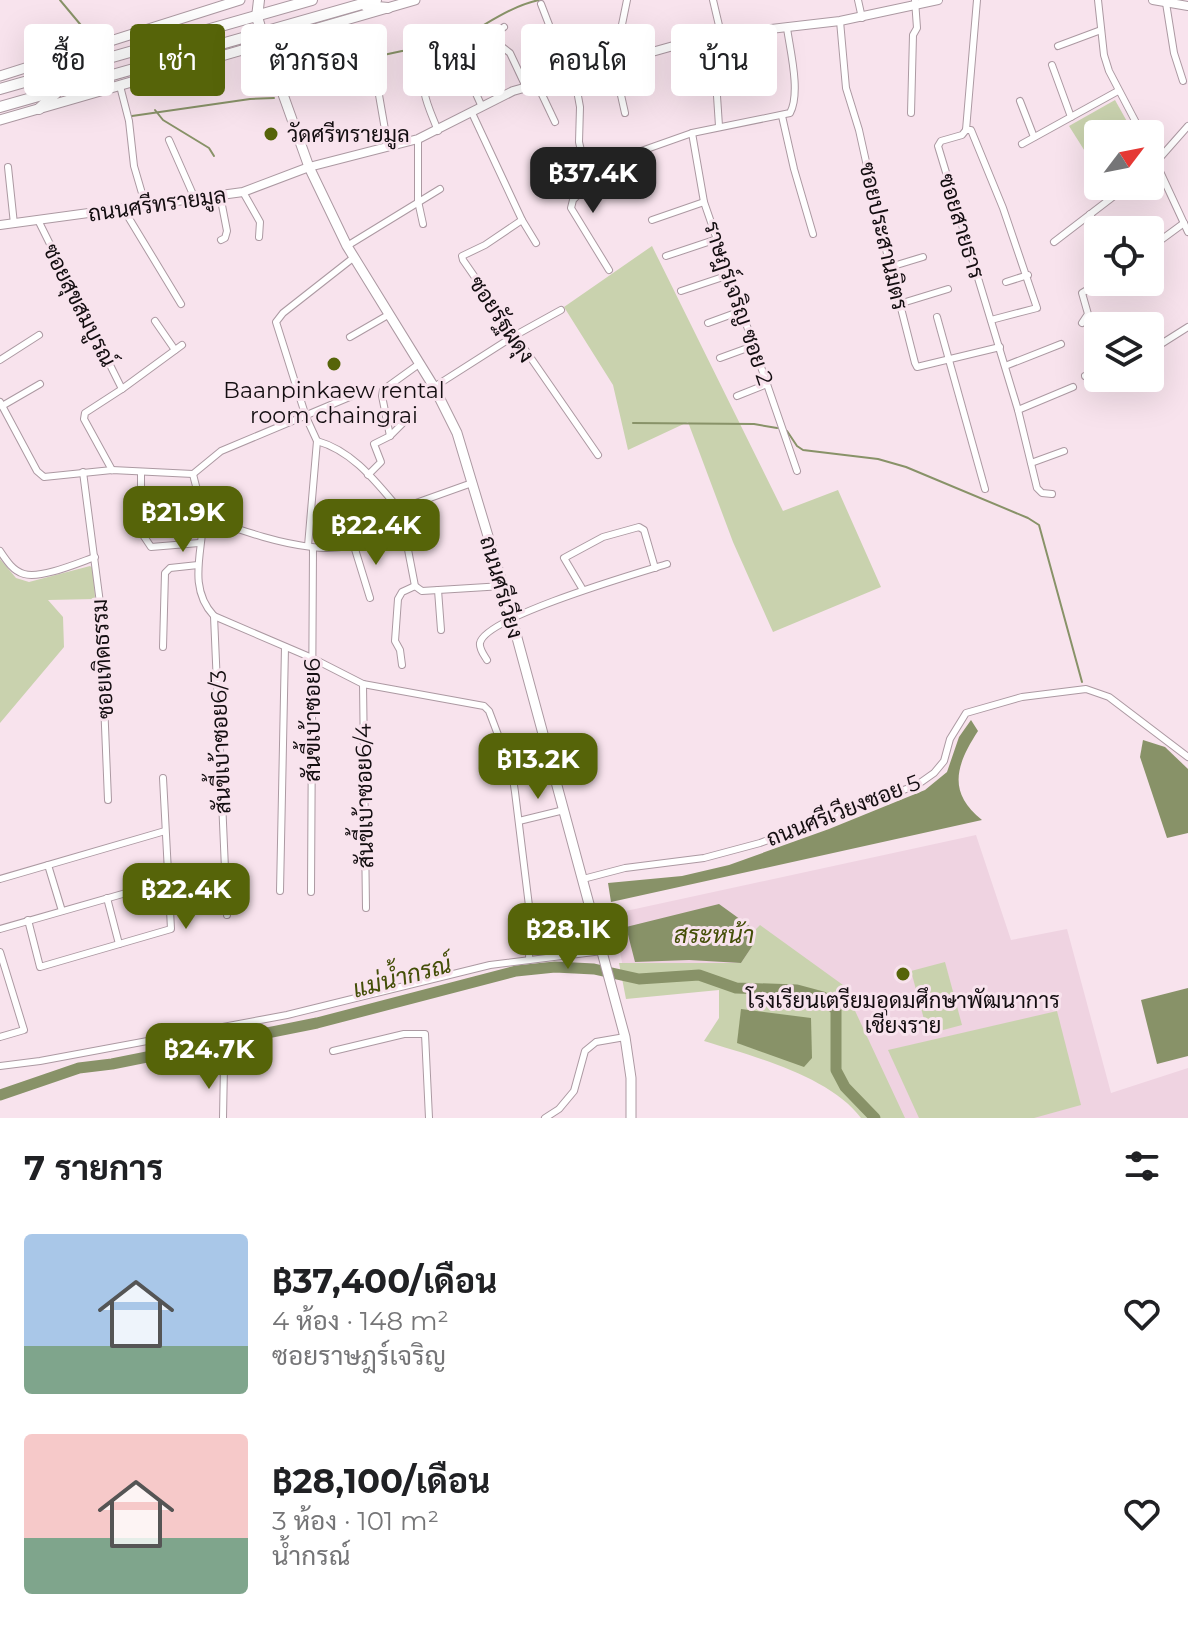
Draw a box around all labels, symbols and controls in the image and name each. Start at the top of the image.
chip: ซื้อ [24,24,114,96]
chip: เช่า [130,24,225,96]
chip: ตัวกรอง [241,24,387,96]
chip: ใหม่ [403,24,505,96]
chip: คอนโด [521,24,655,96]
chip: บ้าน [671,24,777,96]
north arrow [1084,120,1164,200]
map controls [1084,120,1164,392]
place label: วัดศรีทรายมูล [287,121,410,150]
marker: วัดศรีทรายมูล [262,125,280,143]
pin: ฿37.4K [528,147,658,215]
text: ฿37.4K [548,157,638,189]
street label: ซอยประสานมิตร [853,160,914,313]
street label: ซอยสายธาร [933,170,990,282]
street label: ถนนศรีทรายมูล [86,181,228,230]
button: locate [1084,216,1164,296]
street label: ราษฎร์เจริญ ซอย 2 [696,217,780,389]
street label: ซอยสุขสมบูรณ์ [35,239,123,372]
street label: ซอยรัฐผดุง [461,271,540,369]
button: layers [1084,312,1164,392]
marker: Baanpinkaew rental room chaingrai [325,355,343,373]
place label: Baanpinkaew rental room chaingrai [223,377,445,429]
pin: ฿21.9K [118,486,248,554]
text: ฿21.9K [141,496,225,528]
pin: ฿22.4K [311,499,441,567]
text: ฿22.4K [331,509,421,541]
street label: ถนนศรีเวียง [474,533,529,641]
street label: ซอยเทิดธรรม [86,598,119,720]
street label: สันขี้เบ้าซอย6 [293,658,326,782]
street label: สันขี้เบ้าซอย6/3 [198,670,237,815]
street label: สันขี้เบ้าซอย6/4 [344,723,379,869]
pin: ฿13.2K [473,733,603,801]
text: ฿13.2K [497,743,579,775]
street label: ถนนศรีเวียงซอย 5 [762,769,924,852]
pin: ฿22.4K [121,863,251,931]
text: ฿22.4K [141,873,231,905]
pin: ฿28.1K [503,903,633,971]
text: ฿28.1K [526,913,610,945]
water label: สระหน้า [674,920,754,949]
water label: แม่น้ำกรณ์ [348,944,457,1004]
marker: โรงเรียนเตรียมอุดมศึกษาพัฒนาการ เชียงราย [894,965,912,983]
place label: โรงเรียนเตรียมอุดมศึกษาพัฒนาการ เชียงราย [745,986,1060,1039]
pin: ฿24.7K [144,1023,274,1091]
text: ฿24.7K [164,1033,254,1065]
icon: filters [1120,1144,1164,1188]
text: 7 รายการ [24,1147,164,1189]
text: ฿37,400/เดือน [272,1260,497,1302]
icon: home [88,1266,184,1362]
icon: heart [1120,1292,1164,1336]
text: 4 ห้อง · 148 m² [272,1305,449,1337]
text: ซอยราษฎร์เจริญ [272,1340,446,1372]
text: ฿28,100/เดือน [272,1460,490,1502]
icon: home [88,1466,184,1562]
icon: heart [1120,1492,1164,1536]
text: 3 ห้อง · 101 m² [272,1505,439,1537]
text: น้ำกรณ์ [272,1540,350,1572]

